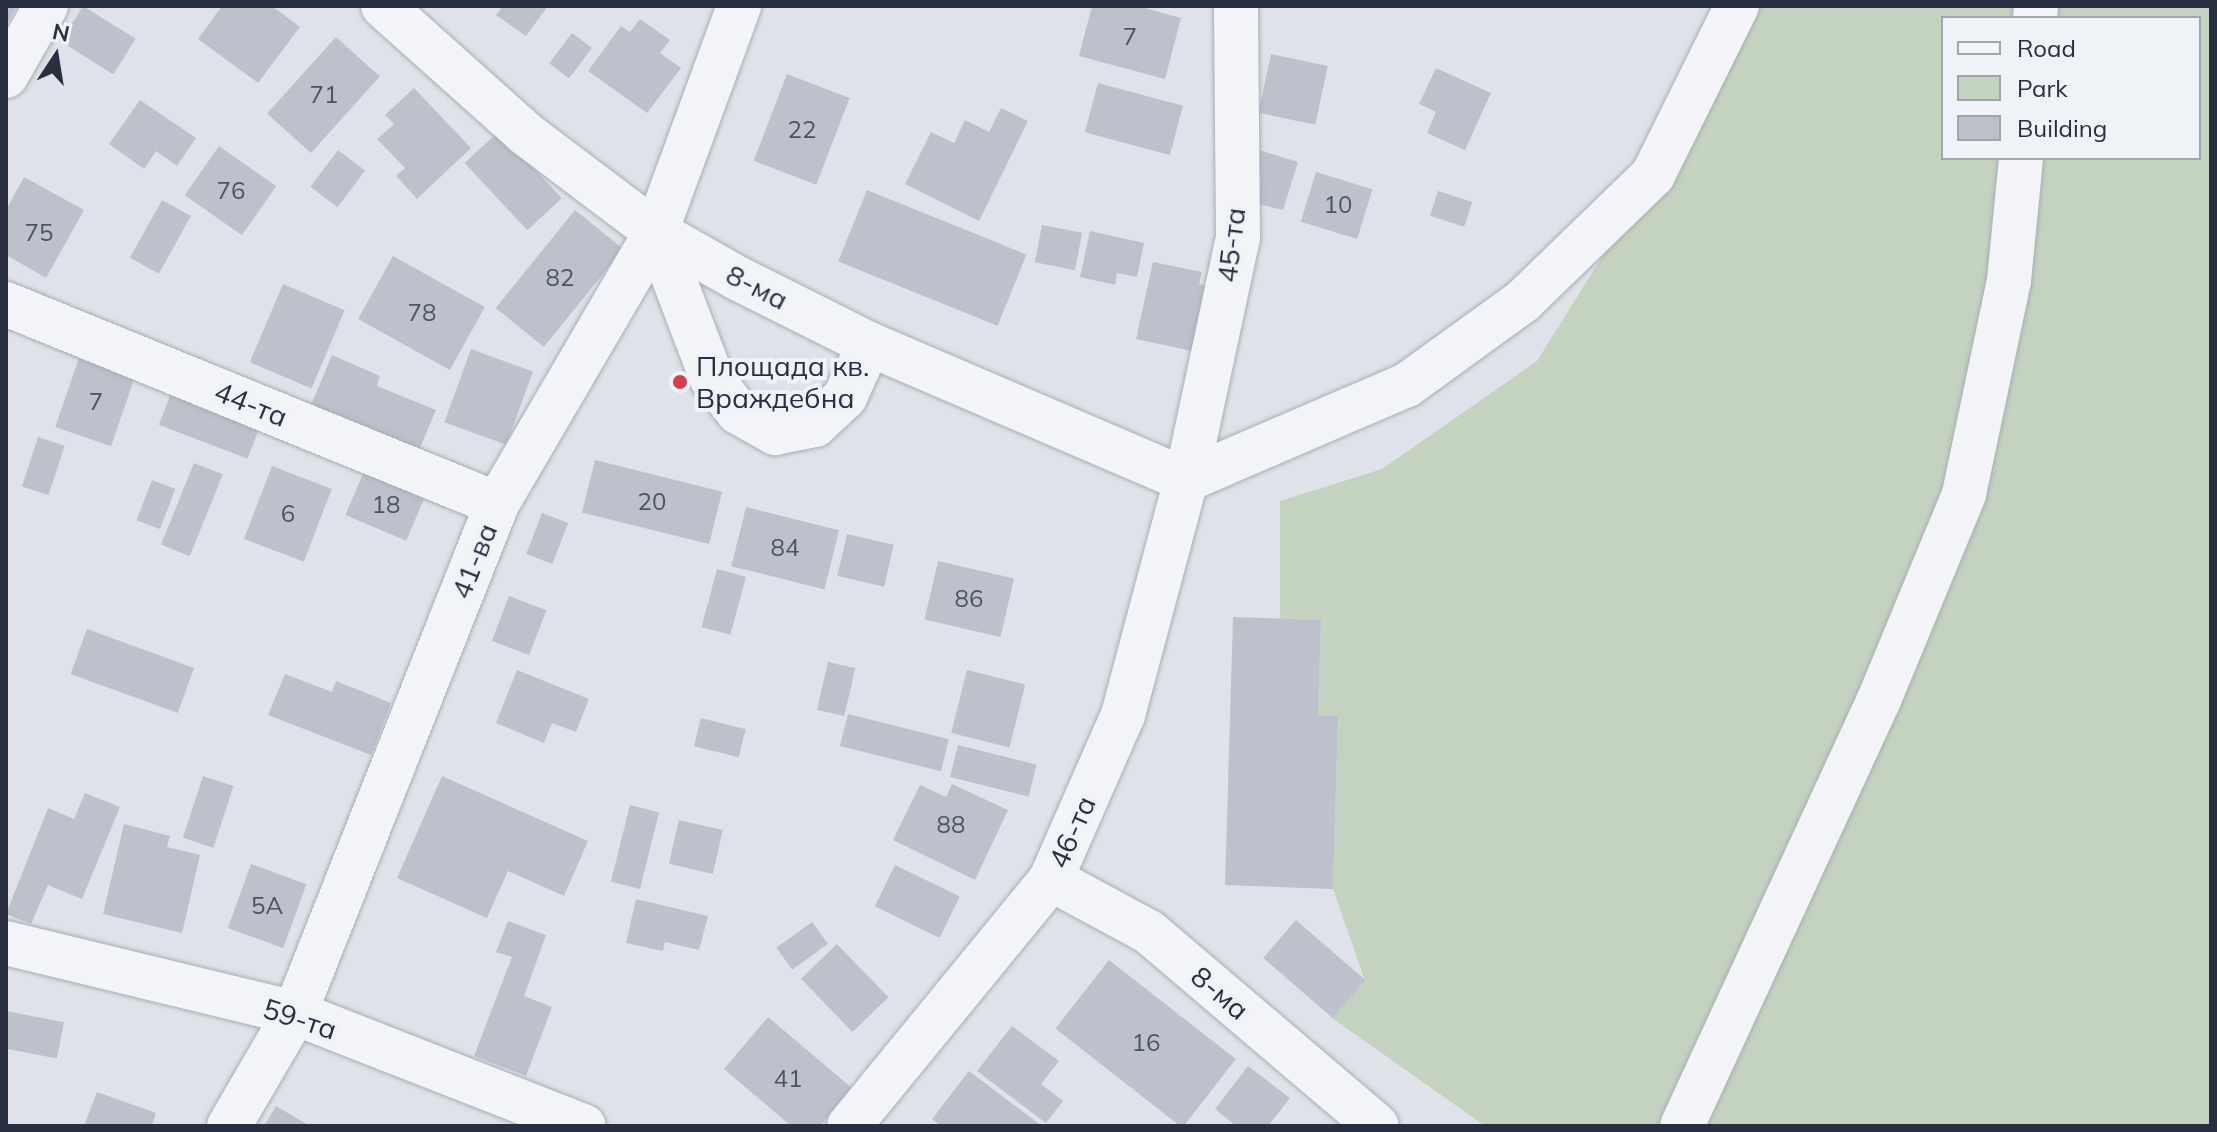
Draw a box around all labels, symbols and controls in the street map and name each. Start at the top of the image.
north arrow [16,16,96,96]
legend [1941,16,2201,160]
text: N [50,17,72,48]
house number: 7 [1123,23,1137,51]
text: Road [2017,33,2076,63]
text: Park [2017,73,2068,103]
house number: 71 [310,81,338,109]
text: Building [2017,113,2107,143]
house number: 22 [788,116,816,144]
house number: 76 [217,177,245,205]
house number: 10 [1324,191,1352,219]
street label: 45-та [1210,206,1252,284]
house number: 75 [25,219,53,247]
street label: 8-ма [721,257,793,317]
house number: 82 [546,264,574,292]
house number: 78 [408,299,436,327]
place label: Площада кв. Враждебна [696,349,869,415]
marker: Площада кв. Враждебна [671,373,689,391]
street label: 44-та [210,374,292,434]
house number: 7 [89,388,103,416]
house number: 20 [638,488,666,516]
house number: 18 [372,491,400,519]
house number: 6 [281,500,295,528]
street label: 41-ва [444,518,504,604]
house number: 84 [771,534,799,562]
house number: 86 [955,585,983,613]
street label: 46-та [1041,791,1103,873]
house number: 88 [937,811,965,839]
house number: 5А [251,892,283,920]
street label: 8-ма [1184,959,1256,1027]
street label: 59-та [259,991,341,1047]
house number: 16 [1132,1029,1160,1057]
house number: 41 [774,1065,802,1093]

